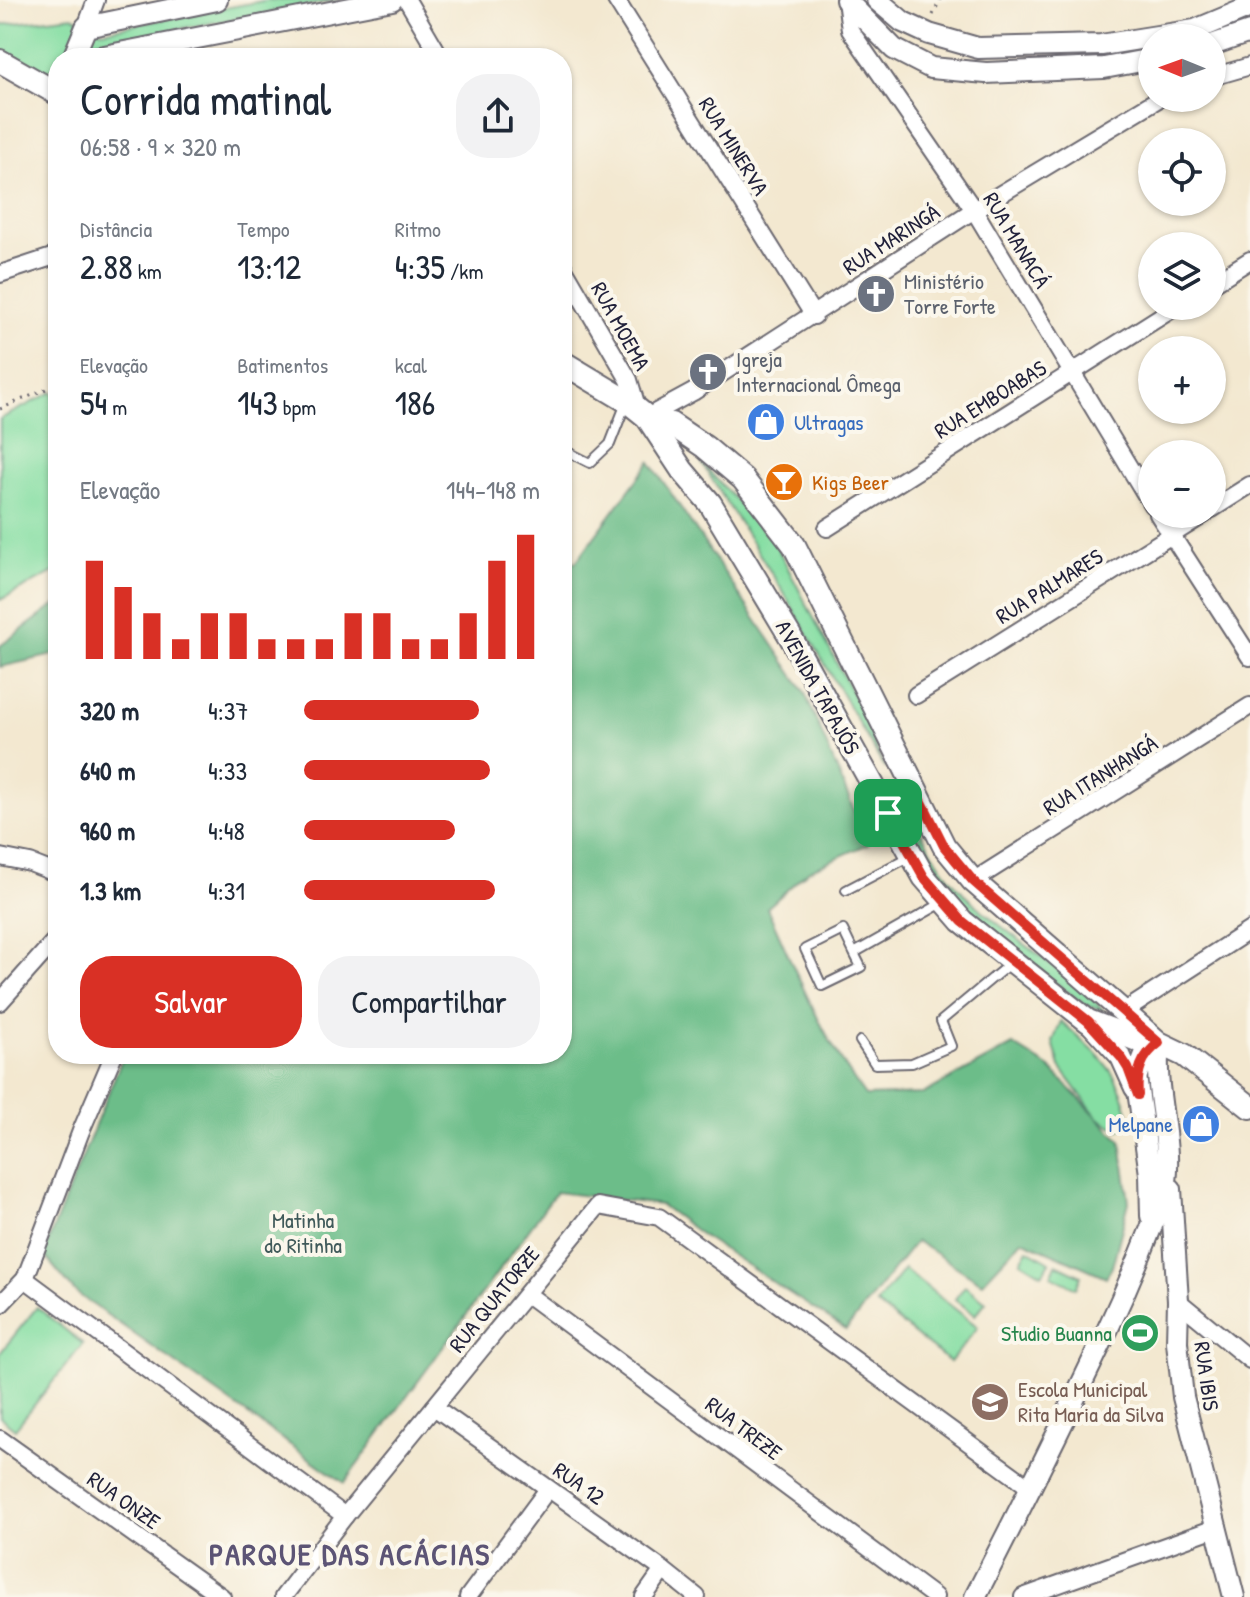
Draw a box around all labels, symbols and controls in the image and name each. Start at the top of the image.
north arrow [1138,24,1226,112]
map controls [1138,24,1226,528]
text: Corrida matinal [80,69,331,129]
button: share [456,74,540,158]
street label: RUA MINERVA [692,91,776,201]
button: locate [1138,128,1226,216]
text: 06:58 · 9 × 320 m [80,129,241,164]
street label: RUA MANACÁ [977,186,1058,294]
street label: RUA MARINGÁ [837,196,945,282]
text: Distância [80,214,152,244]
text: Tempo [237,214,290,244]
text: Ritmo [395,214,441,244]
button: layers [1138,232,1226,320]
text: 2.88 [80,244,133,290]
text: 13:12 [237,244,301,290]
text: 4:35 [395,244,445,290]
text: km [133,256,162,286]
text: /km [445,256,483,286]
place label: Ministério Torre Forte [904,266,996,321]
church icon: Ministério Torre Forte [855,273,897,315]
street label: RUA MOEMA [584,276,658,376]
button: + [1138,336,1226,424]
place label: Igreja Internacional Ômega [736,344,901,399]
text: Elevação [80,350,148,380]
text: Batimentos [237,350,328,380]
text: kcal [395,350,427,380]
church icon: Igreja Internacional Ômega [687,351,729,393]
street label: RUA EMBOABAS [928,353,1052,445]
text: 54 [80,380,107,426]
text: 143 [237,380,278,426]
text: 186 [395,380,435,426]
text: m [107,392,127,422]
text: bpm [278,392,316,422]
shop icon: Ultragas [745,401,787,443]
place label: Ultragas [794,407,864,437]
button: − [1138,440,1226,528]
bar icon: Kigs Beer [763,461,805,503]
place label: Kigs Beer [812,467,889,497]
text: Elevação [80,472,160,507]
text: 144–148 m [446,472,540,507]
street label: RUA PALMARES [990,541,1108,631]
street label: AVENIDA TAPAJÓS [769,615,867,759]
text: 320 m [80,693,139,728]
text: 4:37 [208,693,248,728]
street label: RUA ITANHANGÁ [1037,728,1163,822]
text: 640 m [80,753,135,788]
text: 4:33 [208,753,247,788]
pin [854,779,922,847]
icon: arrive [866,791,910,835]
text: 960 m [80,813,135,848]
text: 4:48 [208,813,245,848]
text: 1.3 km [80,873,141,908]
text: 4:31 [208,873,245,908]
button: Salvar [80,956,302,1048]
button: Compartilhar [318,956,540,1048]
shop icon: Melpane [1180,1103,1222,1145]
place label: Melpane [1109,1109,1173,1139]
park label: Matinha do Ritinha [264,1205,342,1260]
street label: RUA QUATORZE [442,1239,546,1358]
sports icon: Studio Buanna [1119,1312,1161,1354]
place label: Studio Buanna [1001,1318,1112,1348]
street label: RUA IBIS [1187,1340,1227,1412]
place label: Escola Municipal Rita Maria da Silva [1018,1374,1164,1429]
school or university icon: Escola Municipal Rita Maria da Silva [969,1381,1011,1423]
street label: RUA TREZE [700,1389,789,1467]
street label: RUA 12 [547,1455,611,1512]
street label: RUA ONZE [82,1464,167,1536]
district label: PARQUE DAS ACÁCIAS [209,1534,491,1574]

